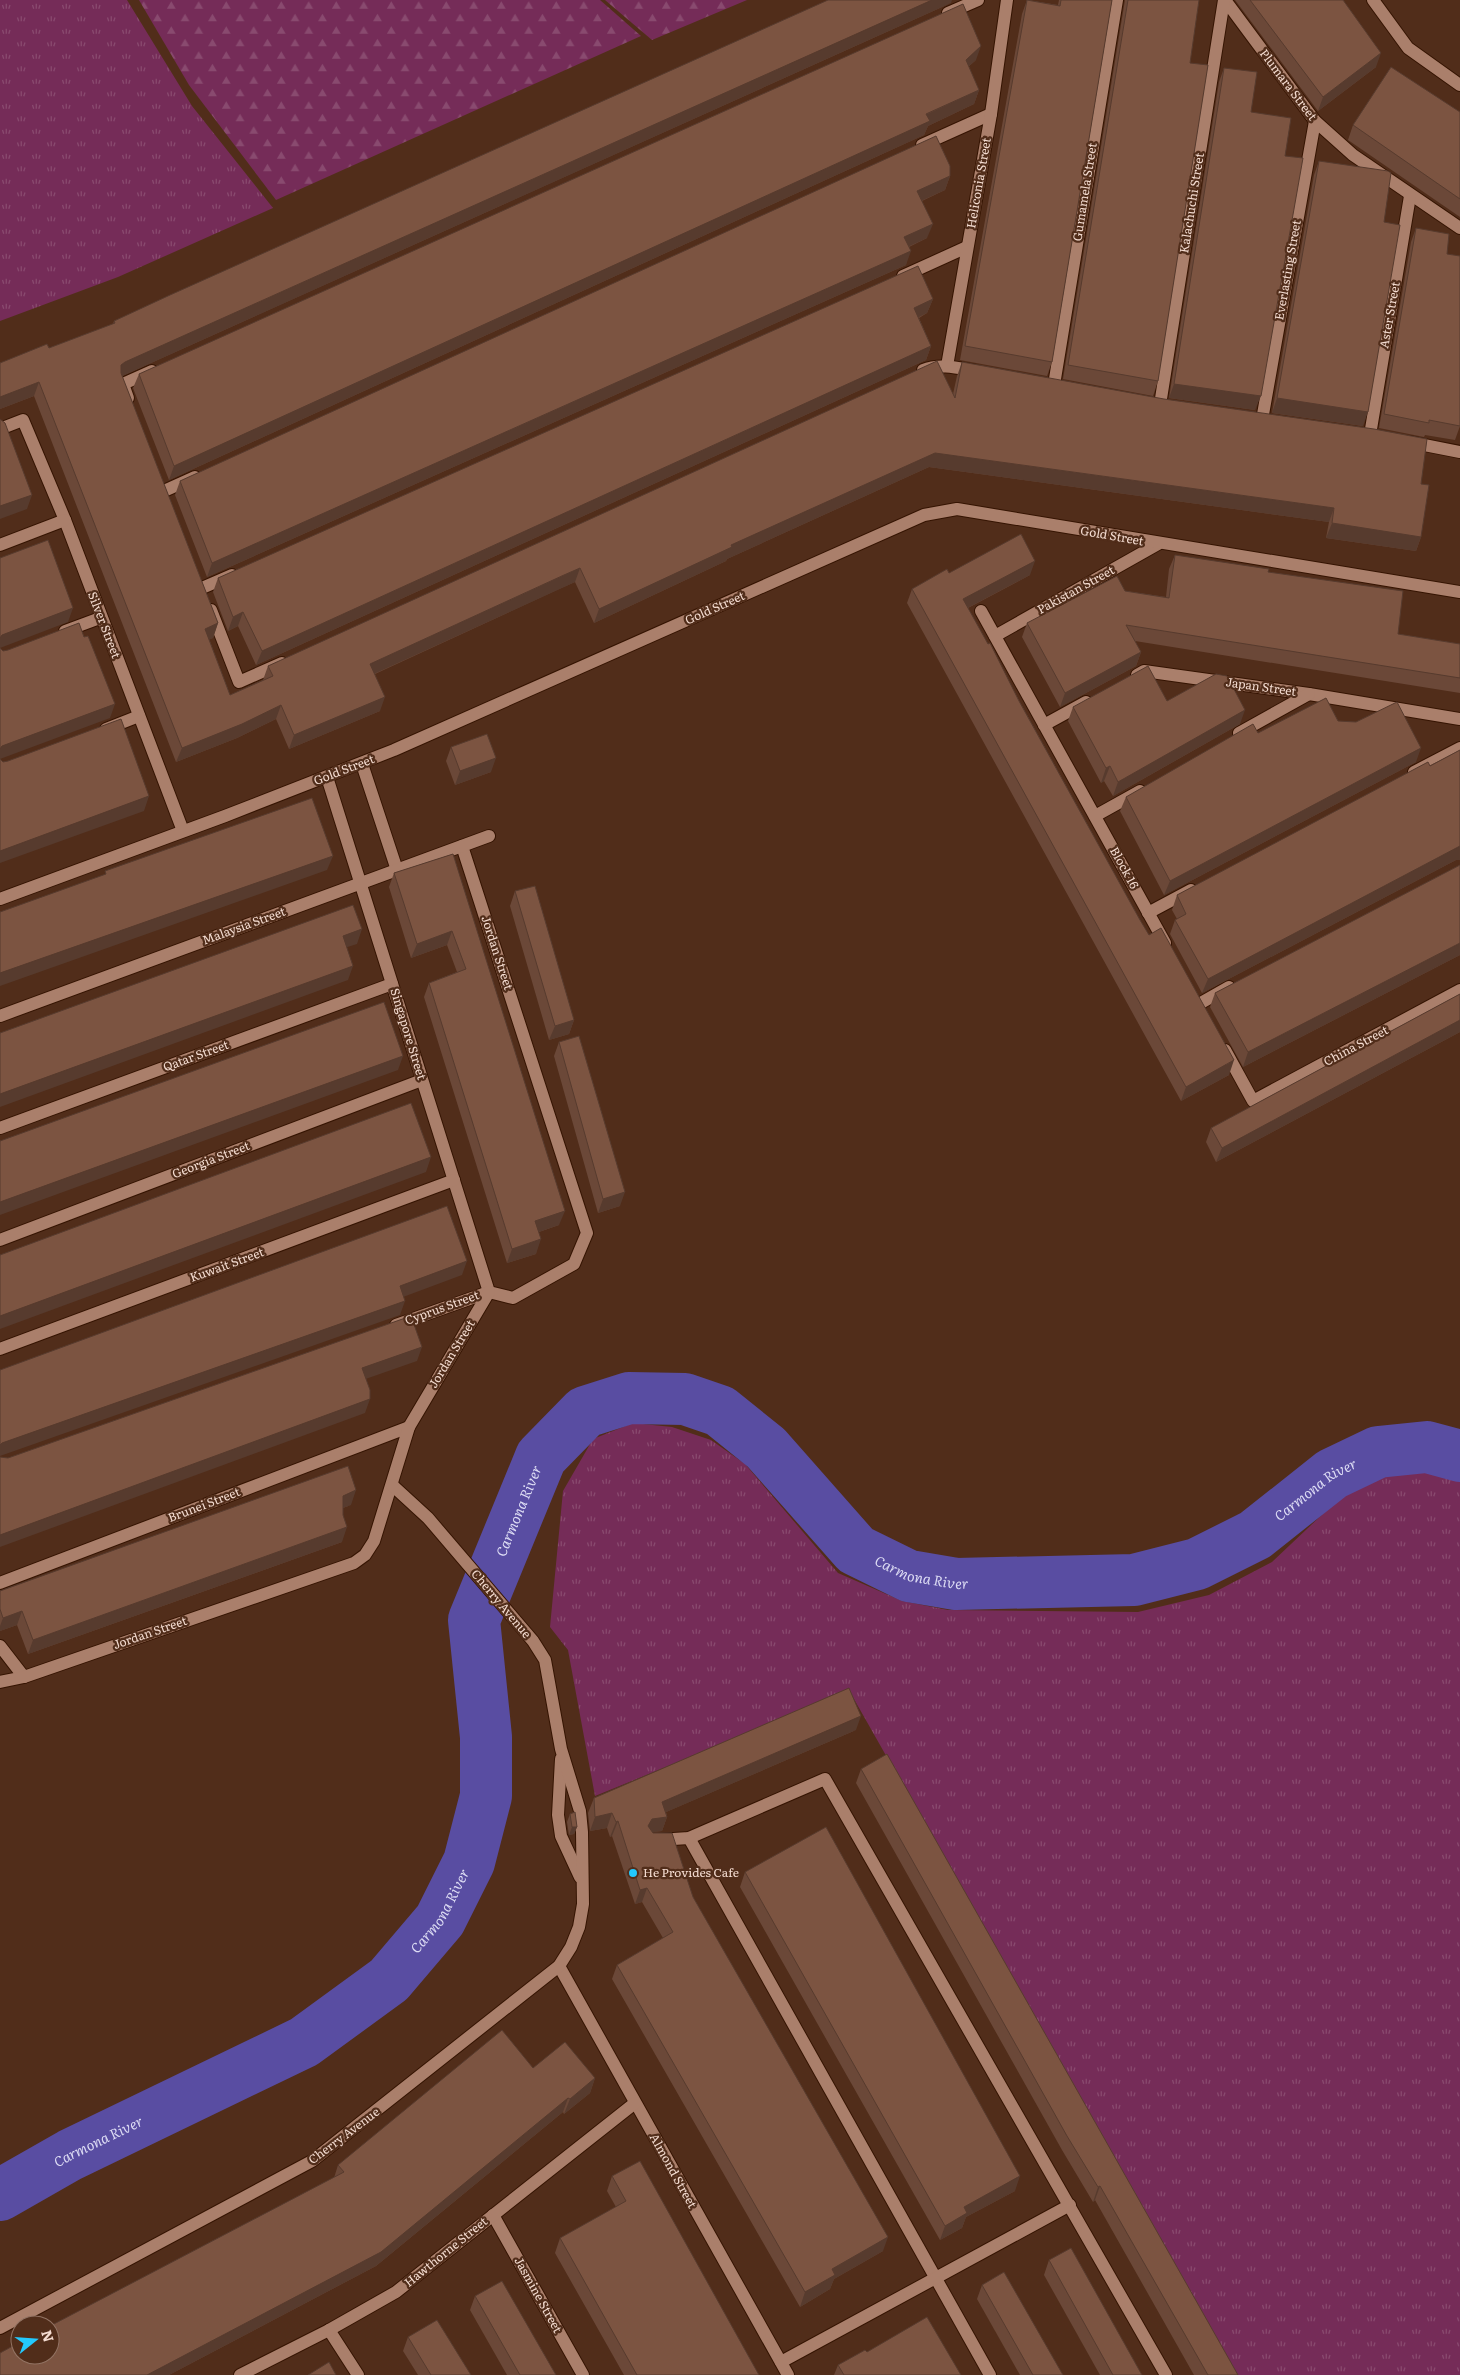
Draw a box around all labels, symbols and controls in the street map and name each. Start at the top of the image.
street label: Plumara Street [1256,45,1322,124]
street label: Heliconia Street [961,136,995,230]
street label: Gumamela Street [1067,141,1101,242]
street label: Kalachuchi Street [1174,151,1208,254]
street label: Everlasting Street [1269,218,1305,321]
street label: Aster Street [1374,280,1404,350]
street label: Gold Street [1079,521,1145,549]
street label: Pakistan Street [1034,560,1118,618]
street label: Gold Street [682,586,748,628]
street label: Silver Street [84,589,126,661]
street label: Japan Street [1225,672,1298,700]
street label: Gold Street [311,749,377,789]
street label: Block 16 [1106,843,1144,892]
street label: Malaysia Street [200,902,288,948]
street label: Jordan Street [477,913,518,992]
street label: Singapore Street [386,986,431,1082]
street label: China Street [1320,1020,1391,1070]
street label: Qatar Street [160,1035,231,1075]
street label: Georgia Street [169,1136,252,1182]
street label: Kuwait Street [187,1242,266,1286]
street label: Cyprus Street [402,1285,481,1329]
street label: Jordan Street [424,1316,479,1391]
water label: Carmona River [1270,1453,1360,1525]
water label: Carmona River [490,1461,546,1559]
street label: Brunei Street [165,1482,242,1526]
water label: Carmona River [872,1550,969,1593]
street label: Cherry Avenue [468,1565,536,1642]
street label: Jordan Street [110,1611,189,1653]
place label: He Provides Cafe [643,1863,739,1881]
water label: Carmona River [405,1864,473,1957]
marker: He Provides Cafe [627,1867,639,1879]
street label: Cherry Avenue [304,2102,383,2168]
water label: Carmona River [50,2110,146,2171]
street label: Almond Street [646,2130,702,2211]
street label: Hawthorne Street [400,2212,491,2290]
street label: Jasmine Street [511,2253,567,2336]
north arrow [10,2315,60,2365]
text: N [37,2327,60,2345]

